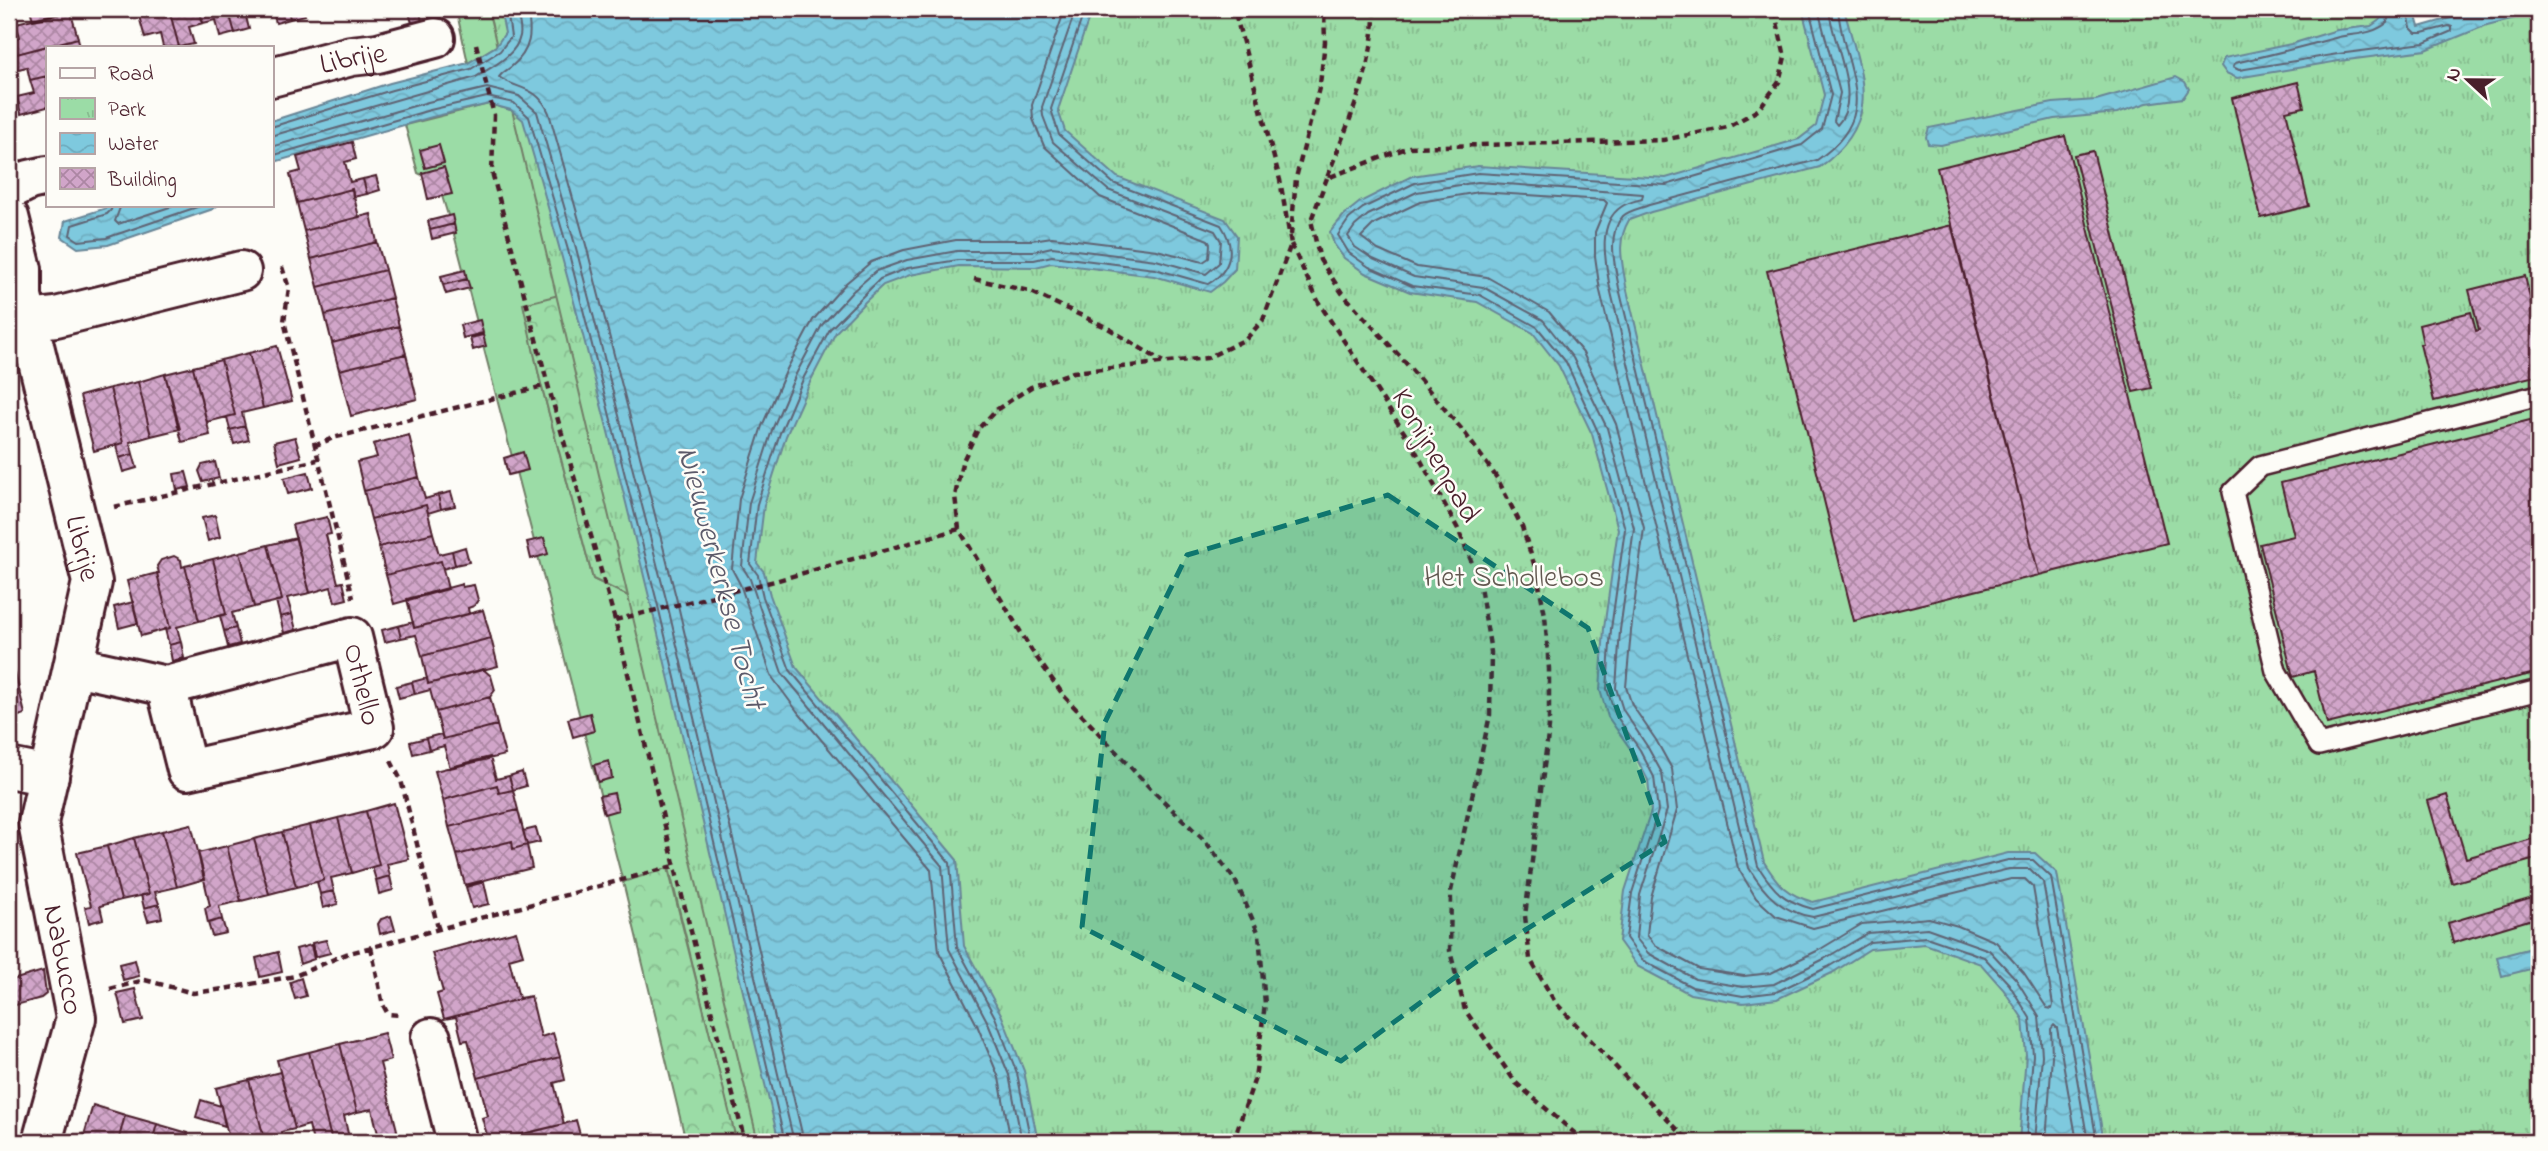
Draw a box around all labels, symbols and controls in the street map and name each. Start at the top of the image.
street label: Librije [315,33,392,88]
legend [46,46,273,206]
north arrow [2432,46,2502,116]
text: Road [108,60,154,90]
text: N [2440,63,2470,86]
text: Park [108,96,147,126]
text: Water [108,130,159,160]
text: Building [107,166,177,198]
street label: Konijnenpad [1378,381,1491,532]
water label: Nieuwerkerkse Tocht [662,441,778,717]
street label: Librije [51,511,110,587]
park label: Het Schollebos [1424,557,1604,601]
street label: Othello [329,639,392,730]
street label: Nabucco [29,901,94,1019]

